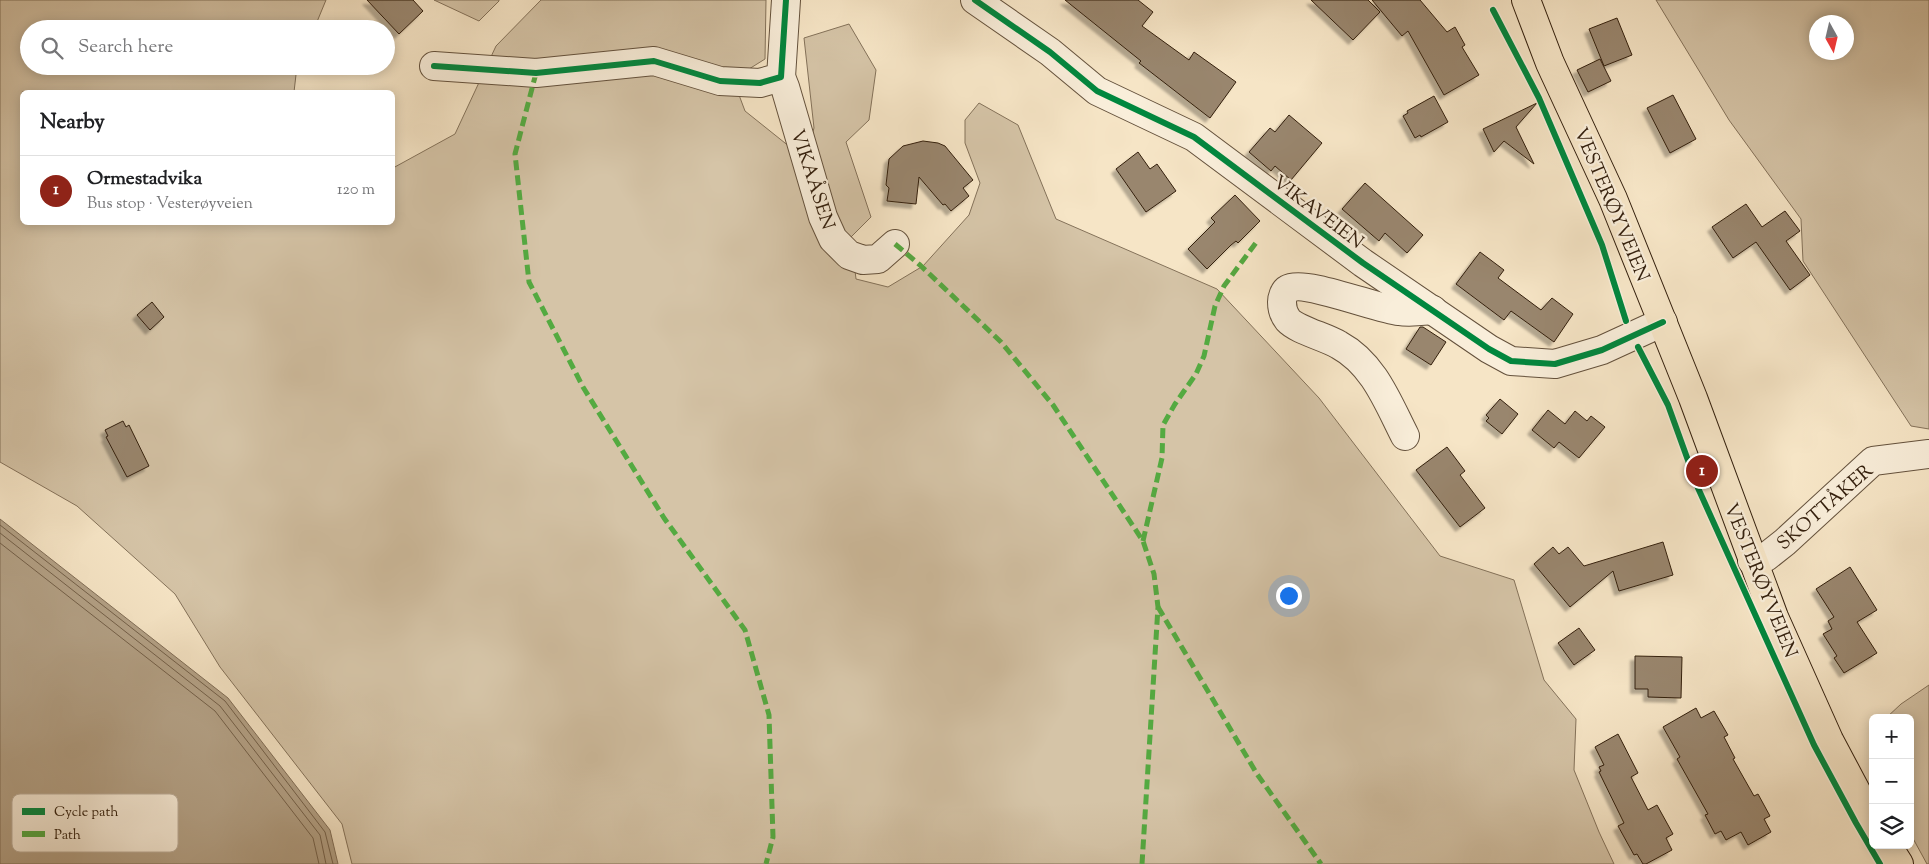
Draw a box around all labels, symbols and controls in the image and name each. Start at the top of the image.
north arrow [1809,15,1854,60]
search box [20,20,395,75]
icon: search [38,34,66,62]
text: Search here [78,34,173,61]
text: Nearby [40,108,105,138]
street label: VESTERØYVEIEN [1566,124,1655,286]
street label: VIKAÅSEN [783,126,841,233]
text: Ormestadvika [87,166,202,193]
street label: VIKAVEIEN [1266,170,1369,256]
text: 1 [53,179,59,202]
text: 120 m [337,179,375,202]
text: Bus stop · Vesterøyveien [87,193,253,216]
pin: 1 [1686,452,1718,490]
street label: SKOTTÅKER [1772,458,1880,557]
street label: VESTERØYVEIEN [1716,499,1803,662]
your location [1276,583,1302,609]
map controls [1869,714,1914,849]
button: + [1869,714,1914,759]
button: − [1869,759,1914,804]
legend [12,794,178,852]
text: Cycle path [54,803,118,823]
button: layers [1869,804,1914,849]
text: Path [54,826,81,846]

